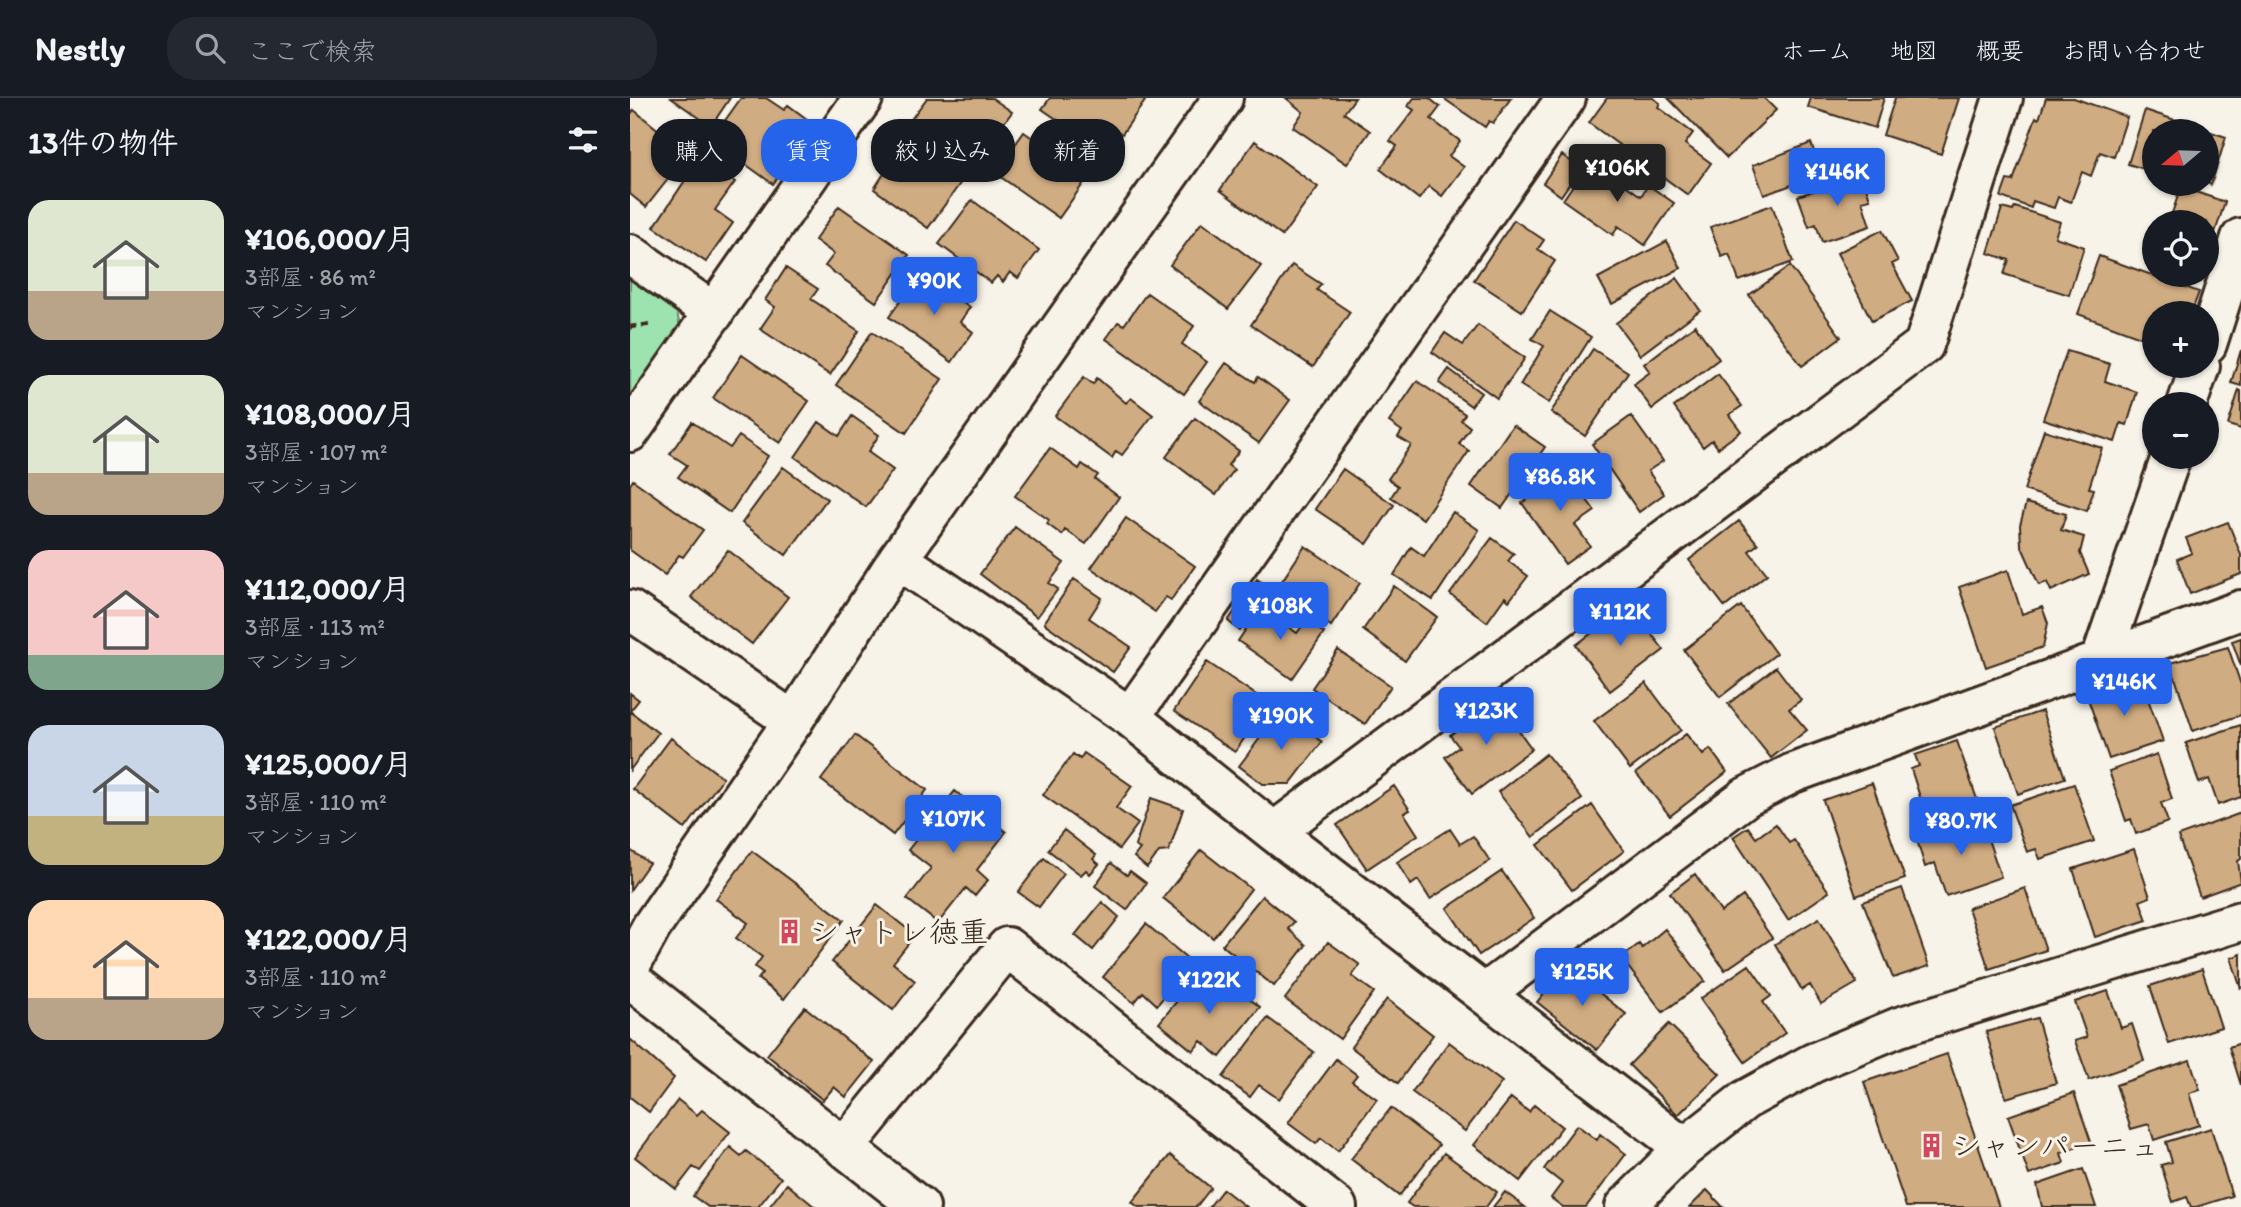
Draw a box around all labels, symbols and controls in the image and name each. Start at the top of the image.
search box [167,17,657,80]
text: Nestly [35,29,125,68]
icon: search [191,29,229,67]
text: ここで検索 [247,35,377,67]
text: ホーム [1781,36,1852,65]
text: 地図 [1890,36,1938,65]
text: 概要 [1976,36,2024,65]
text: お問い合わせ [2062,36,2206,65]
chip: 購入 [651,119,747,182]
chip: 賃貸 [761,119,857,182]
chip: 絞り込み [871,119,1015,182]
chip: 新着 [1029,119,1125,182]
north arrow [2142,119,2219,196]
map controls [2142,119,2219,469]
icon: filters [564,121,602,159]
text: 13件の物件 [28,124,178,161]
pin: ¥106K [1568,144,1666,204]
pin: ¥146K [1788,148,1886,208]
text: ¥106K [1585,153,1649,181]
text: ¥146K [1805,157,1869,185]
button: locate [2142,210,2219,287]
text: ¥106,000/月 [245,220,415,257]
icon: home [84,228,168,312]
pin: ¥90K [893,258,975,317]
text: 3部屋 · 86 m² [245,263,376,291]
text: ¥90K [907,266,961,294]
text: マンション [245,297,359,325]
button: + [2142,301,2219,378]
button: − [2142,392,2219,469]
text: ¥108,000/月 [245,395,416,432]
icon: home [84,403,168,487]
text: 3部屋 · 107 m² [245,438,387,466]
pin: ¥86.8K [1503,454,1617,513]
text: ¥86.8K [1525,462,1595,490]
text: マンション [245,472,359,500]
text: ¥112,000/月 [245,570,411,607]
icon: home [84,578,168,662]
pin: ¥108K [1231,582,1329,642]
pin: ¥112K [1571,588,1669,648]
text: ¥108K [1247,591,1313,619]
text: ¥112K [1589,597,1651,625]
text: 3部屋 · 113 m² [245,613,385,641]
text: マンション [245,647,359,675]
pin: ¥146K [2075,658,2173,718]
text: ¥146K [2092,667,2156,695]
pin: ¥123K [1437,688,1535,747]
pin: ¥190K [1232,692,1330,752]
text: ¥123K [1455,696,1517,724]
text: ¥190K [1249,701,1313,729]
text: ¥125,000/月 [245,745,412,782]
icon: home [84,753,168,837]
text: 3部屋 · 110 m² [245,788,387,816]
pin: ¥107K [904,796,1002,855]
pin: ¥80.7K [1904,798,2018,857]
text: ¥107K [921,804,985,832]
text: ¥80.7K [1925,806,1997,834]
text: マンション [245,822,359,850]
place label: シャトレ徳重 [809,913,989,950]
building icon: シャトレ徳重 [775,917,803,945]
text: ¥122,000/月 [245,920,412,957]
icon: home [84,928,168,1012]
pin: ¥125K [1533,948,1631,1008]
pin: ¥122K [1160,956,1258,1016]
text: ¥125K [1551,957,1613,985]
text: 3部屋 · 110 m² [245,963,387,991]
text: ¥122K [1178,965,1240,993]
text: マンション [245,997,359,1025]
place label: シャンパーニュ [1951,1127,2160,1164]
building icon: シャンパーニュ [1917,1131,1945,1159]

